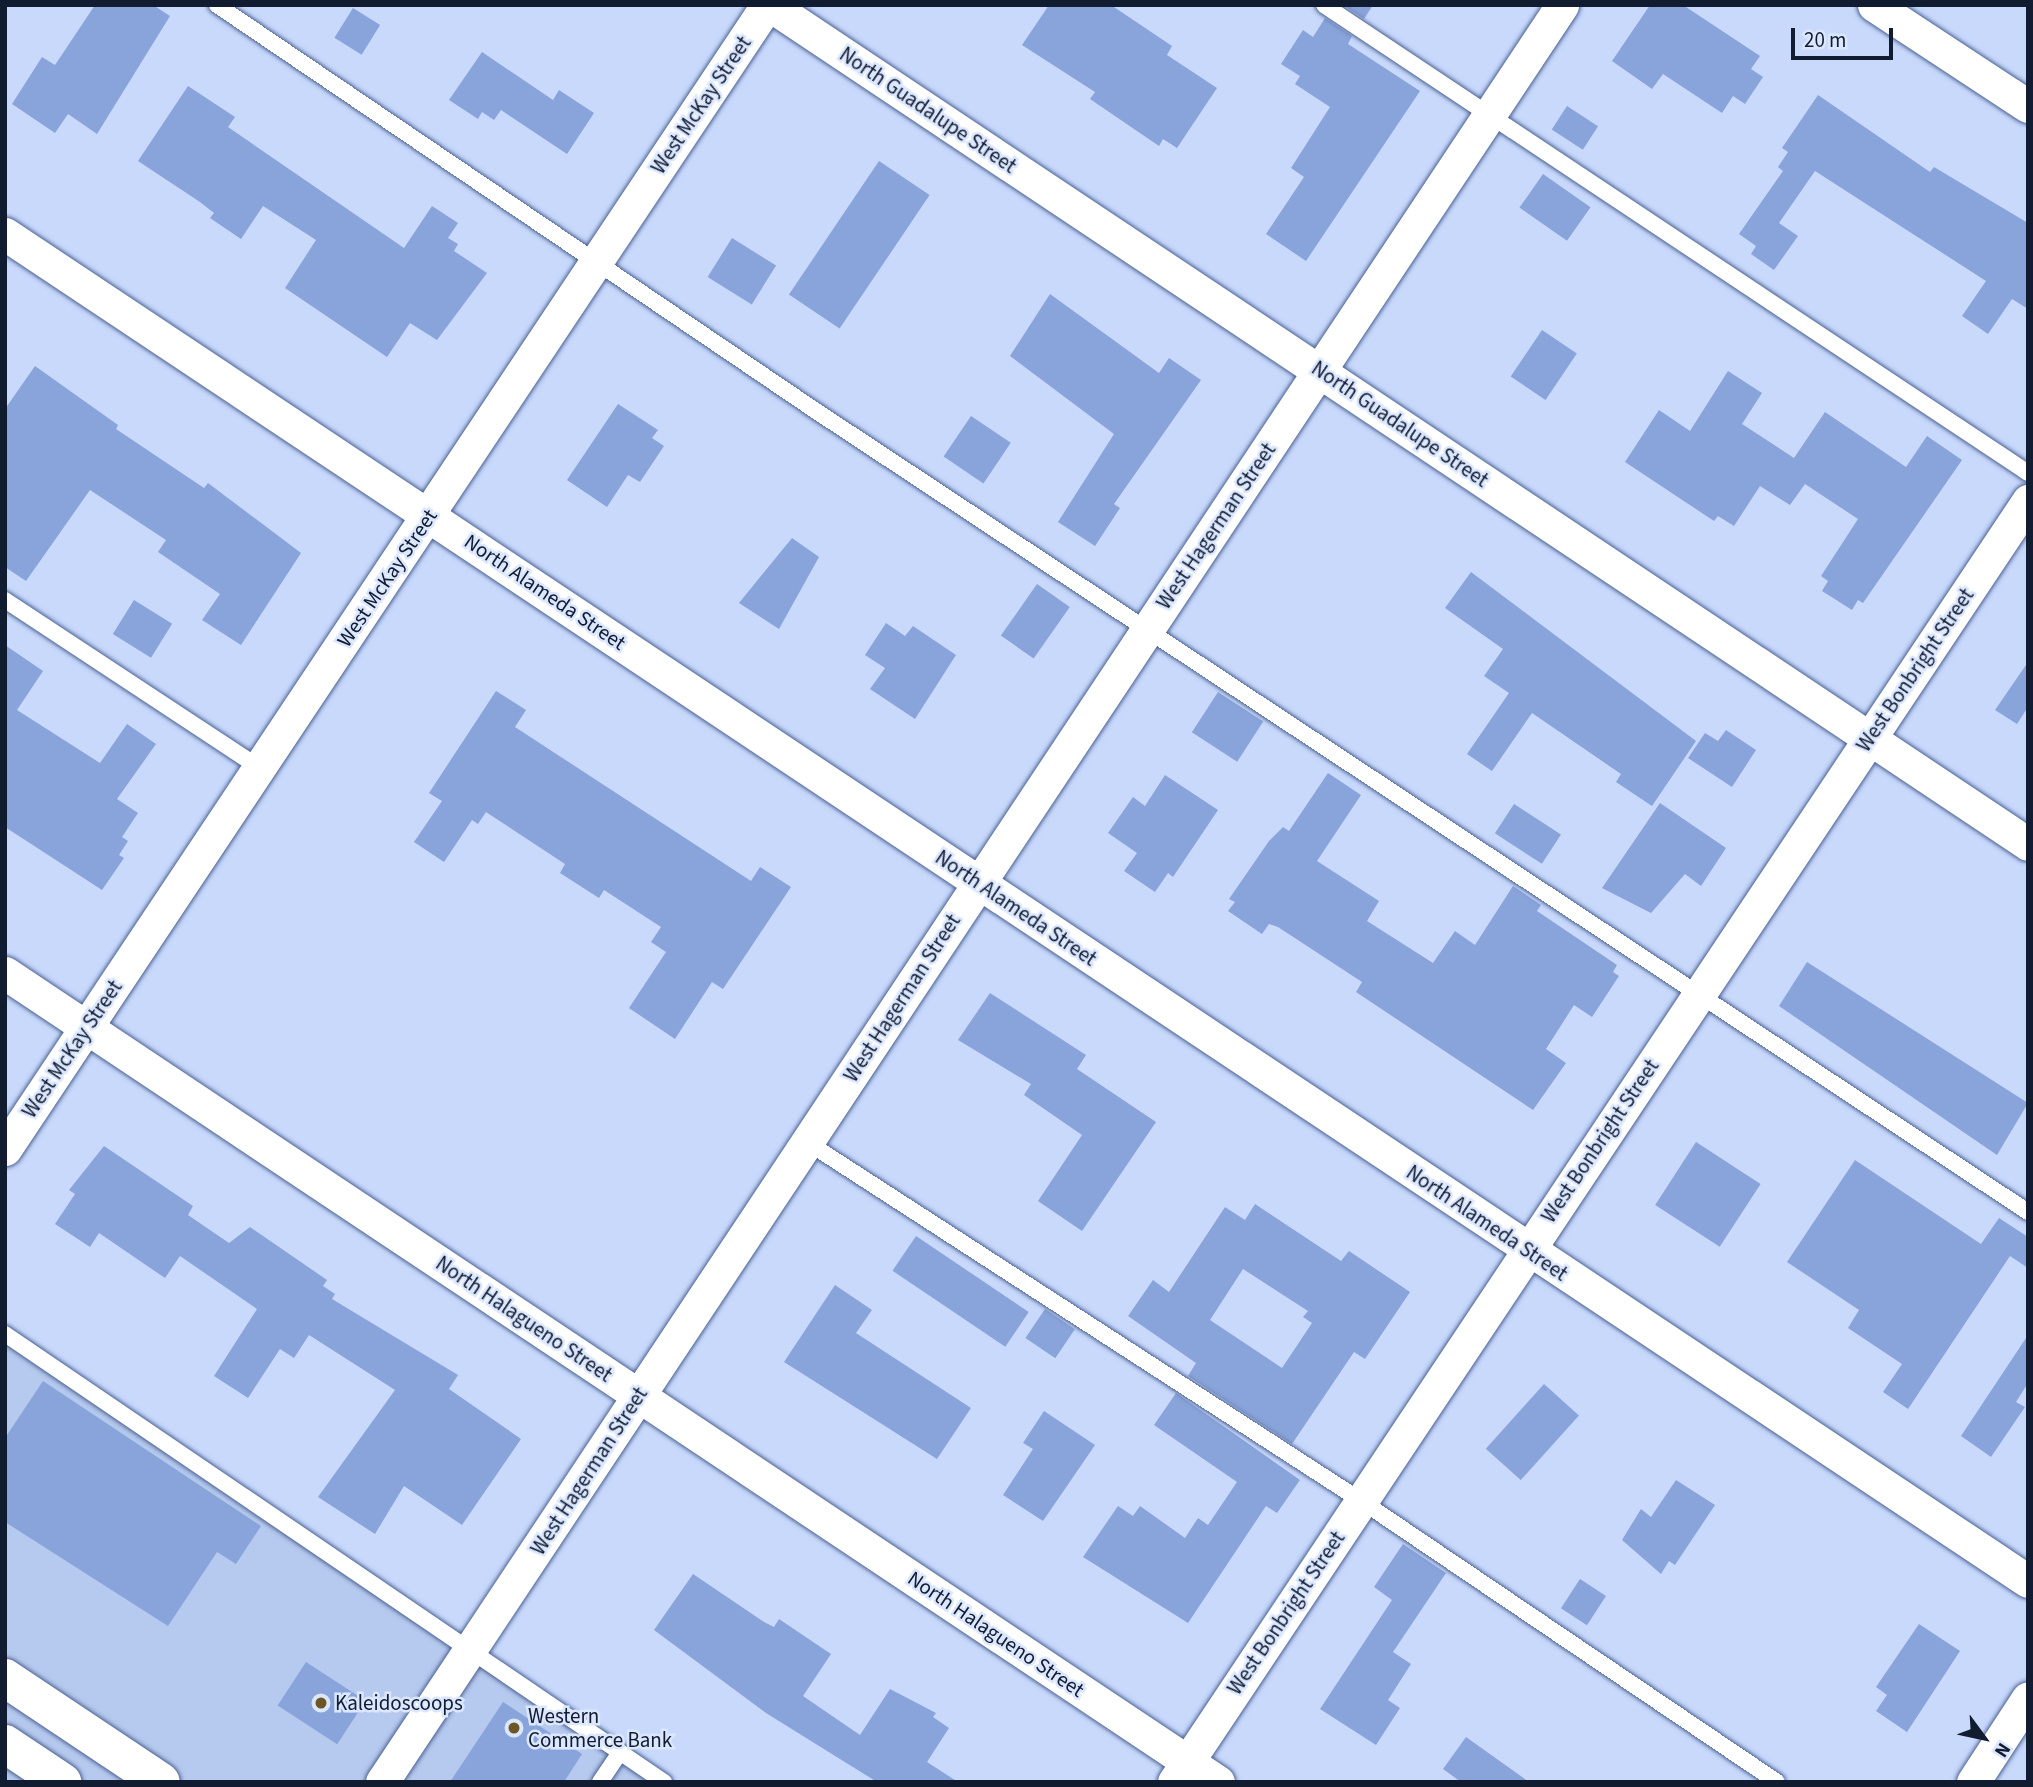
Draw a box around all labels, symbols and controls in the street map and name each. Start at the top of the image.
scale bar [1795,14,1896,58]
text: 20 m [1804,25,1846,55]
street label: West McKay Street [646,31,756,179]
street label: North Guadalupe Street [835,41,1021,179]
street label: North Guadalupe Street [1307,355,1493,493]
street label: West Hagerman Street [1151,438,1281,614]
street label: West McKay Street [332,504,442,652]
street label: North Alameda Street [460,529,630,655]
street label: West Bonbright Street [1851,583,1979,757]
street label: North Alameda Street [931,845,1101,971]
street label: West Hagerman Street [838,909,966,1087]
street label: West McKay Street [17,975,127,1123]
street label: West Bonbright Street [1536,1054,1664,1228]
street label: North Alameda Street [1402,1160,1572,1286]
street label: North Halagueno Street [431,1251,617,1387]
street label: West Hagerman Street [525,1382,653,1560]
street label: West Bonbright Street [1222,1526,1350,1700]
street label: North Halagueno Street [903,1566,1089,1702]
place label: Kaleidoscoops [335,1690,463,1716]
marker: Kaleidoscoops [313,1695,329,1711]
place label: Western Commerce Bank [528,1703,672,1753]
north arrow [1949,1703,2019,1773]
marker: Western Commerce Bank [506,1720,522,1736]
text: N [1987,1737,2017,1762]

